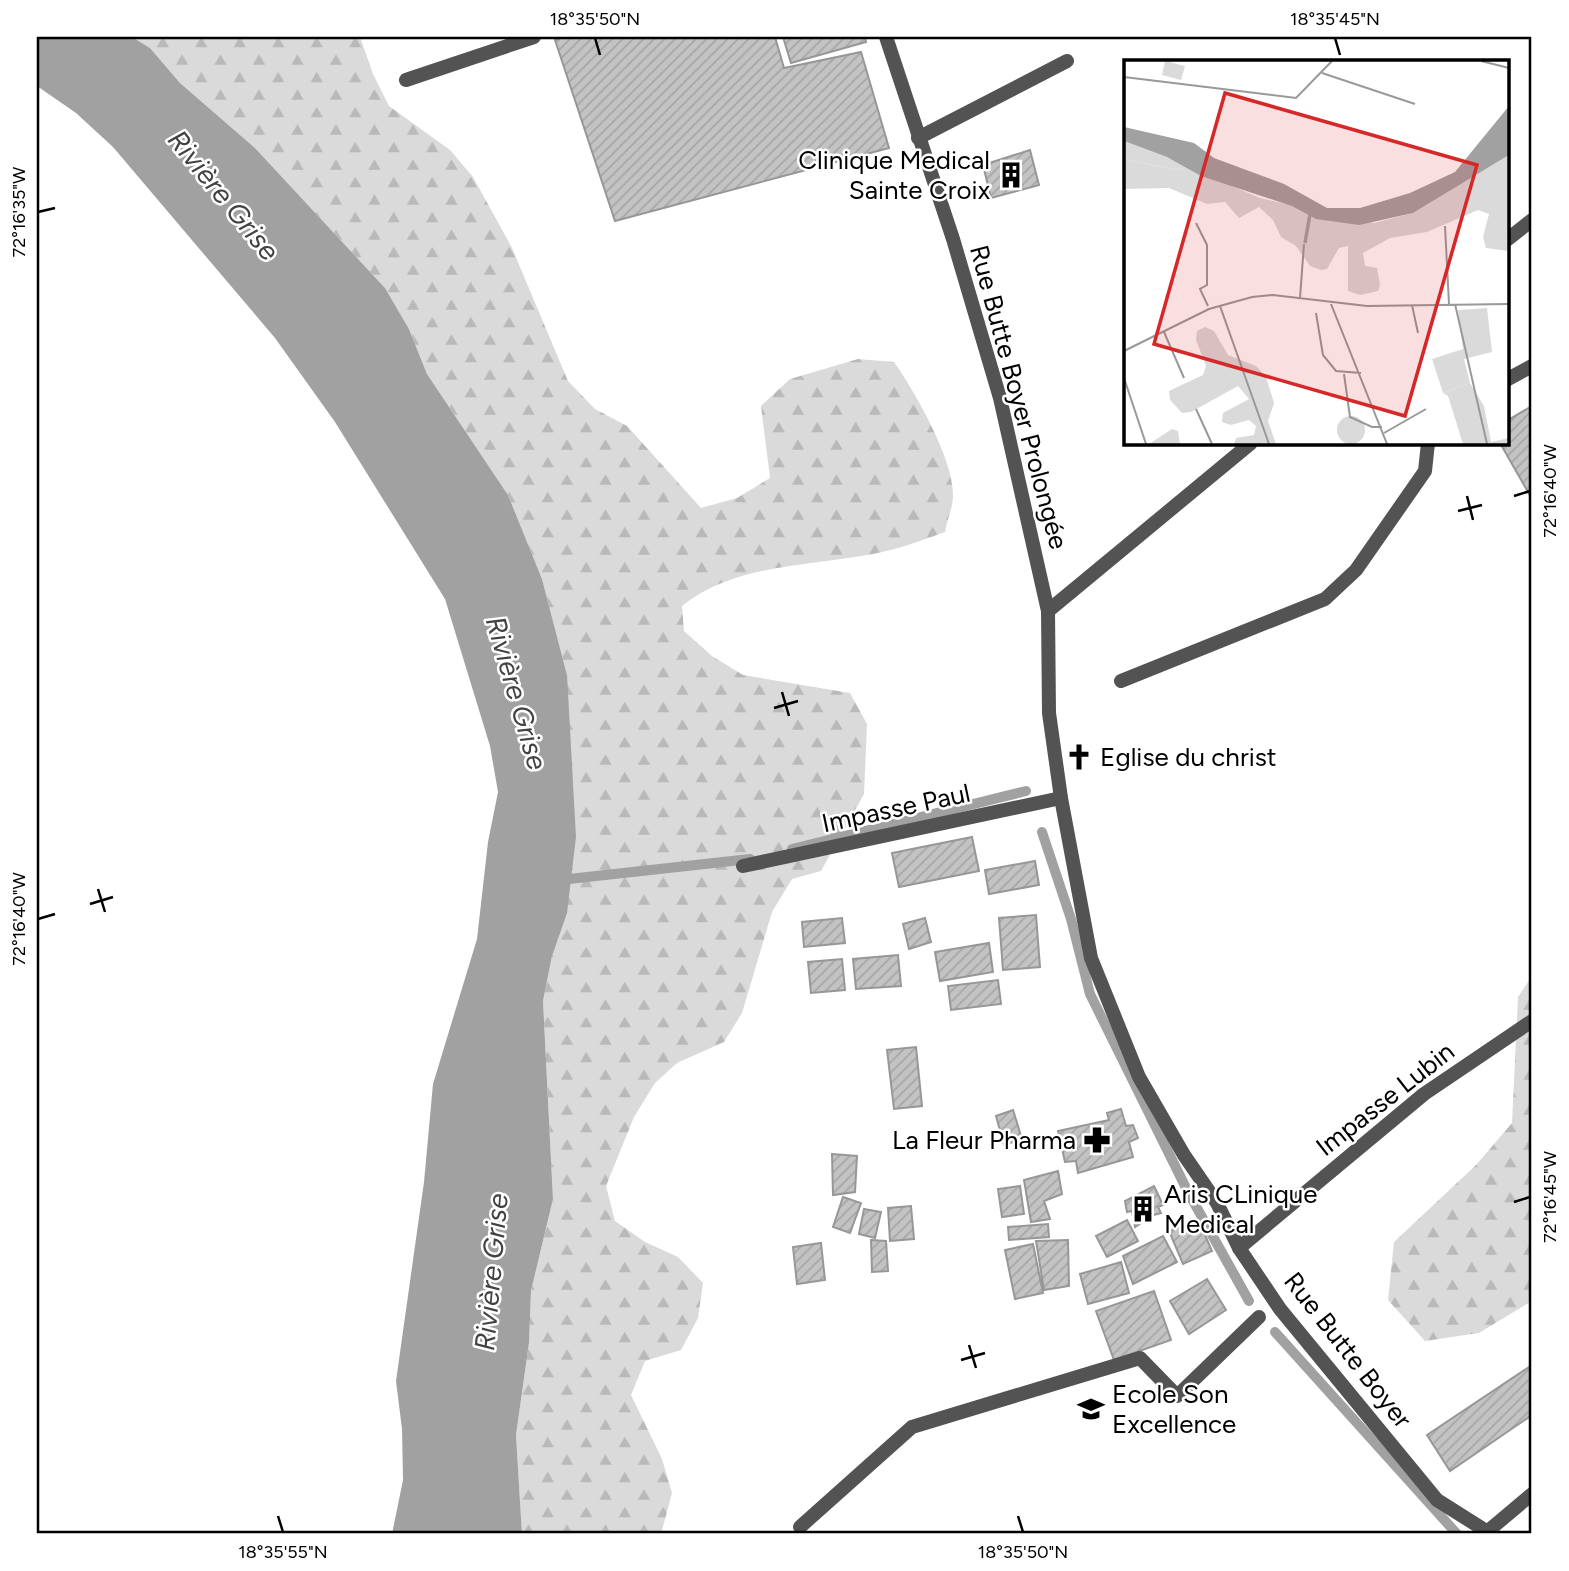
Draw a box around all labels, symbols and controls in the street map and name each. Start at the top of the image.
text: 18°35'50"N [550,8,640,30]
text: 18°35'45"N [1290,8,1380,30]
inset map [1124,60,1510,444]
water label: Rivière Grise [161,123,287,267]
place label: Clinique Medical Sainte Croix [798,144,991,206]
building icon: Clinique Medical Sainte Croix [996,160,1026,190]
text: 72°16'35"W [8,166,30,257]
street label: Rue Butte Boyer Prolongée [963,242,1075,552]
text: 72°16'40"W [1539,444,1561,538]
water label: Rivière Grise [479,612,555,774]
place label: Eglise du christ [1100,741,1277,773]
church icon: Eglise du christ [1064,742,1094,772]
street label: Impasse Paul [819,777,973,839]
text: 72°16'40"W [8,872,30,966]
street label: Impasse Lubin [1310,1035,1460,1163]
place label: La Fleur Pharma [892,1124,1076,1156]
pharmacy icon: La Fleur Pharma [1082,1125,1112,1155]
text: 72°16'45"W [1539,1150,1561,1243]
place label: Aris CLinique Medical [1164,1178,1318,1240]
water label: Rivière Grise [467,1192,515,1352]
building icon: Aris CLinique Medical [1128,1194,1158,1224]
street label: Rue Butte Boyer [1277,1266,1419,1434]
place label: Ecole Son Excellence [1112,1378,1236,1440]
school or university icon: Ecole Son Excellence [1076,1394,1106,1424]
text: 18°35'55"N [238,1541,328,1563]
text: 18°35'50"N [978,1541,1068,1563]

